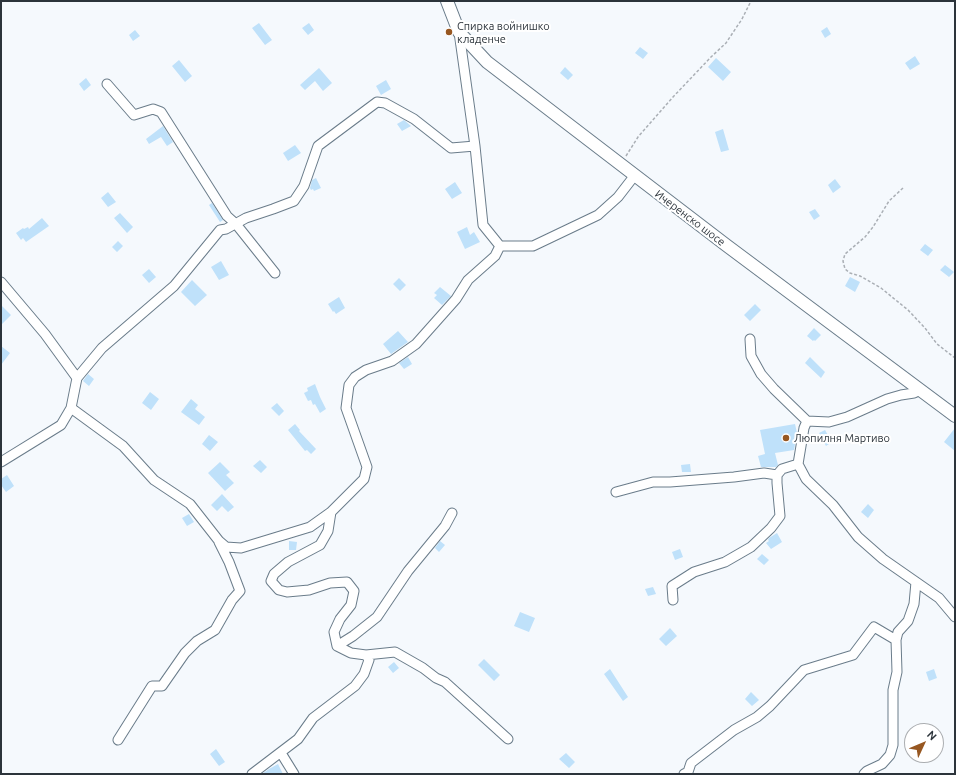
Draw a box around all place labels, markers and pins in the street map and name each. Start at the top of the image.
place label: Спирка войнишко кладенче [457,19,550,45]
marker: Спирка войнишко кладенче [444,27,454,37]
place label: Люпилня Мартиво [794,431,890,445]
marker: Люпилня Мартиво [781,433,791,443]

